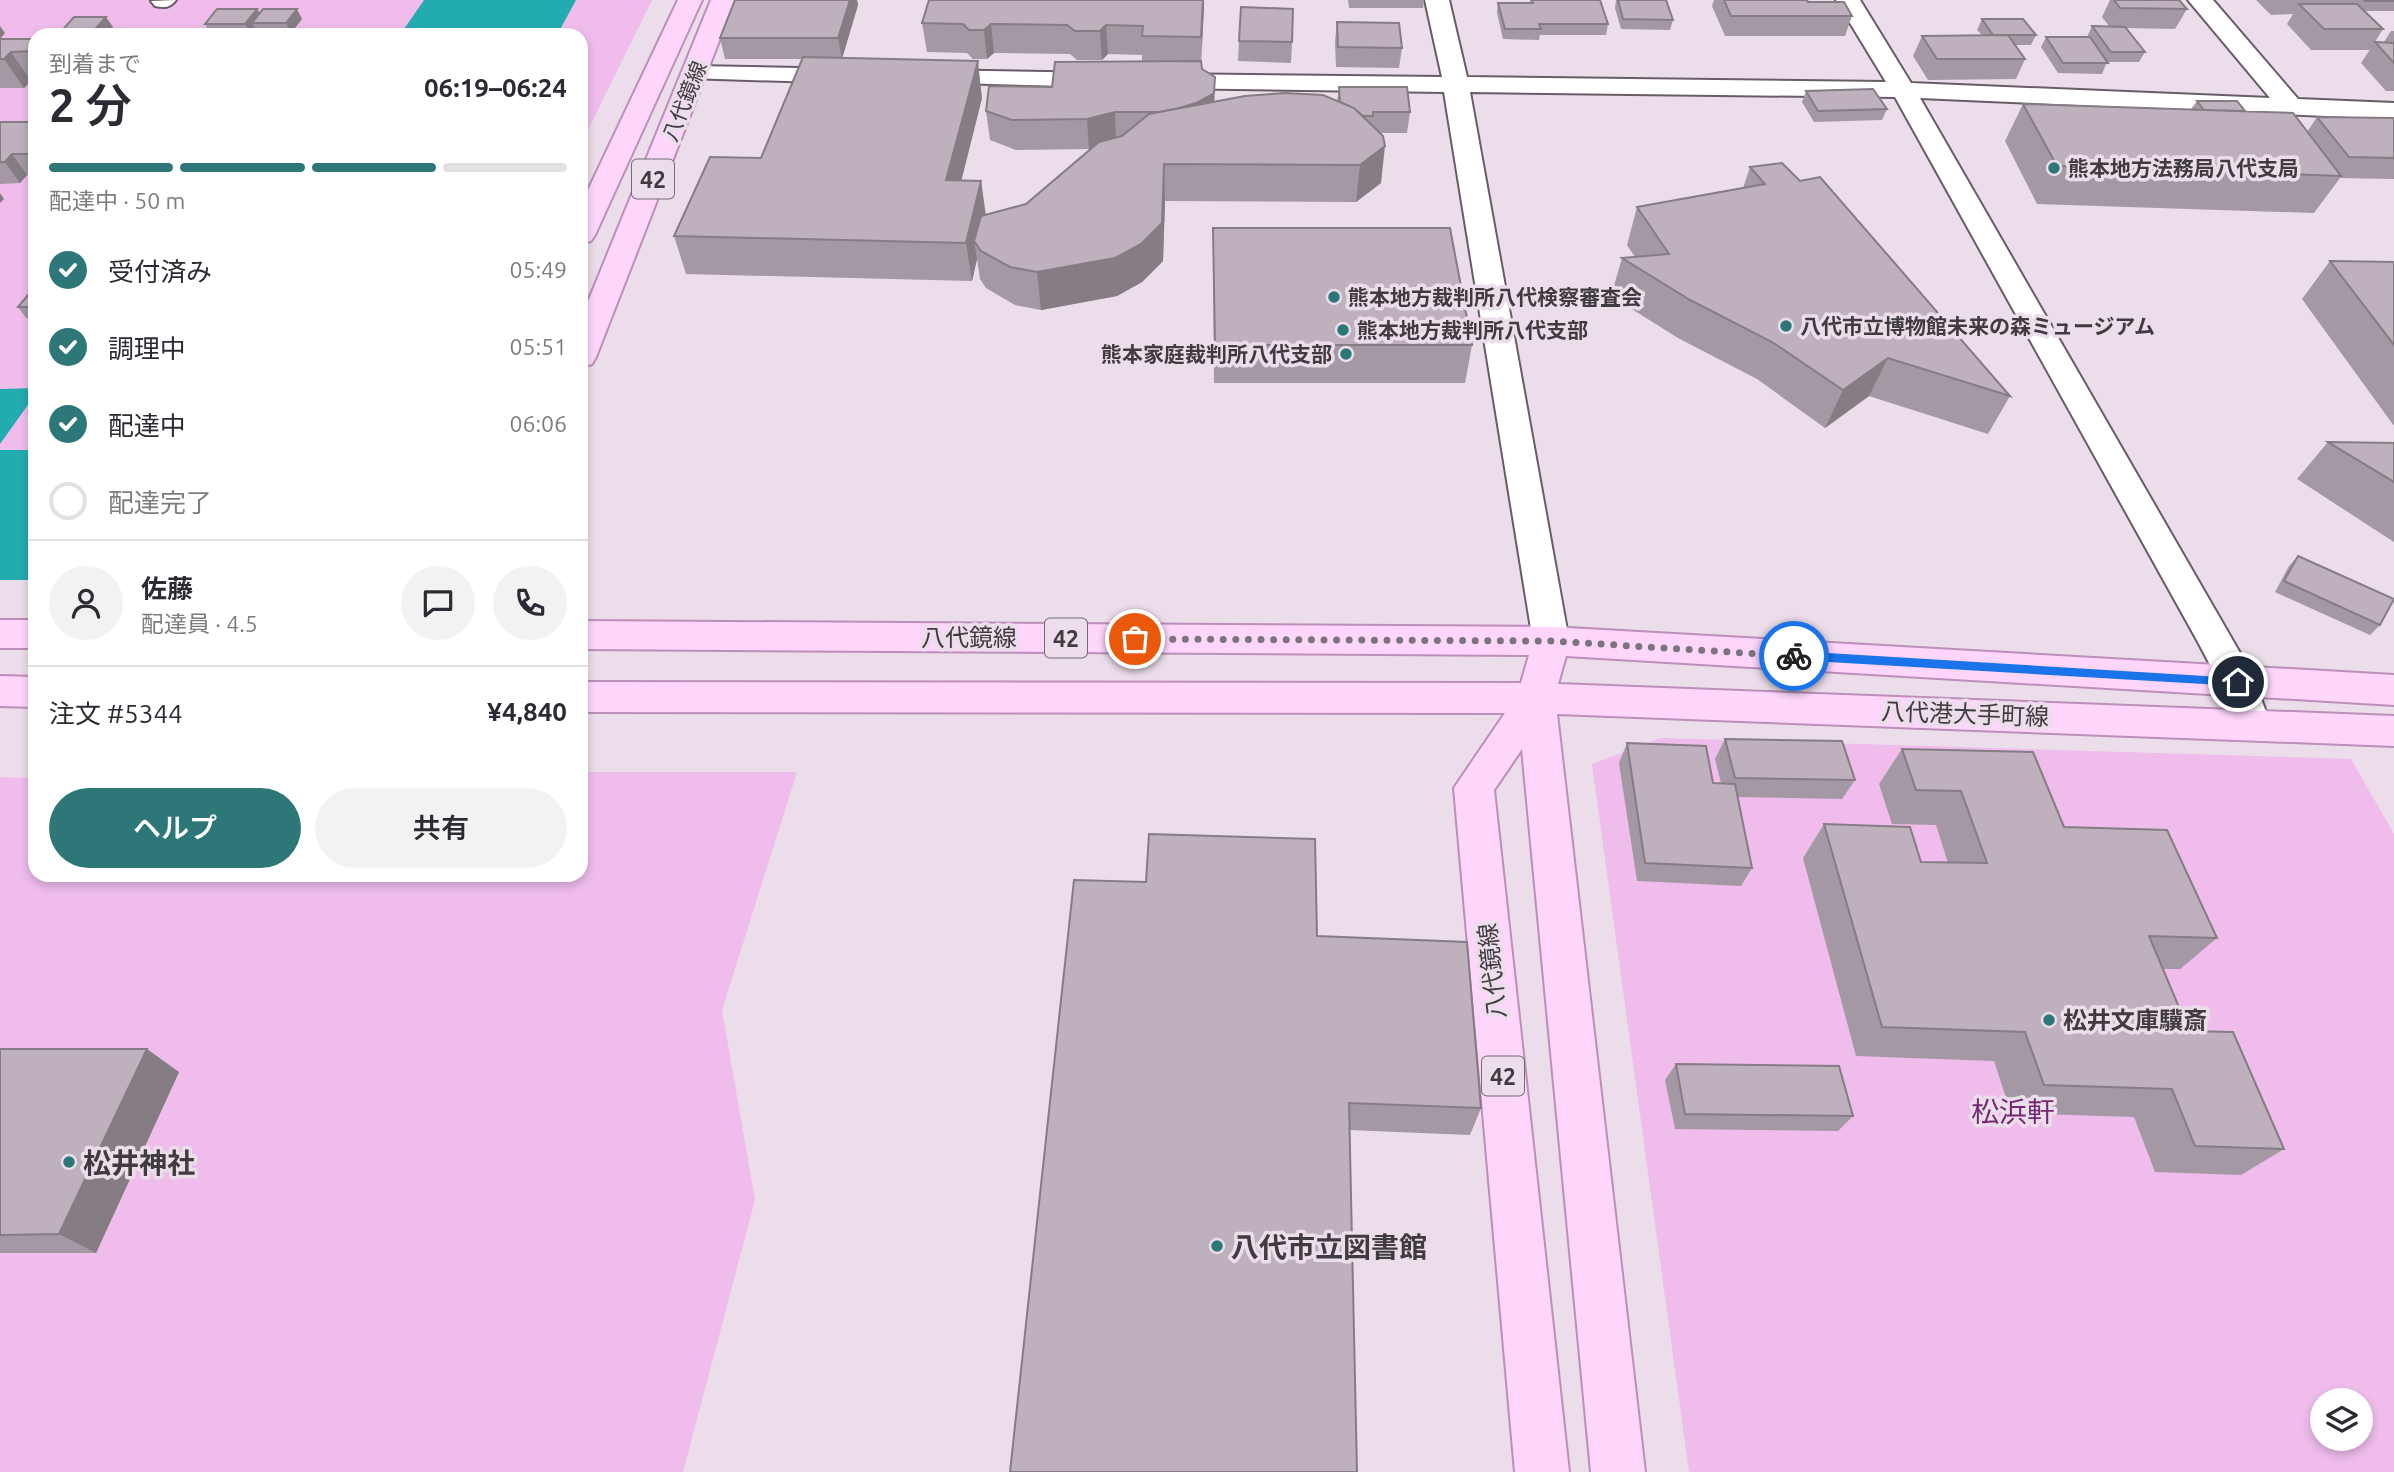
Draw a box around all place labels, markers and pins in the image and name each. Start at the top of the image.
place label: 熊本地方法務局八代支局 [2068,156,2299,180]
marker: 熊本地方法務局八代支局 [2046,160,2062,176]
place label: 熊本地方裁判所八代検察審査会 [1348,285,1642,309]
marker: 熊本地方裁判所八代検察審査会 [1326,289,1342,305]
place label: 八代市立博物館未来の森ミュージアム [1800,314,2155,338]
place label: 熊本地方裁判所八代支部 [1357,318,1588,342]
marker: 八代市立博物館未来の森ミュージアム [1778,318,1794,334]
marker: 熊本地方裁判所八代支部 [1335,322,1351,338]
place label: 熊本家庭裁判所八代支部 [1101,342,1332,366]
marker: 熊本家庭裁判所八代支部 [1338,346,1354,362]
pin [1105,609,1165,669]
pin [2208,652,2268,712]
place label: 松井文庫驥斎 [2063,1007,2207,1034]
marker: 松井文庫驥斎 [2041,1012,2057,1028]
place label: 松井神社 [83,1147,195,1178]
marker: 松井神社 [61,1154,77,1170]
place label: 八代市立図書館 [1231,1231,1427,1262]
marker: 八代市立図書館 [1209,1238,1225,1254]

